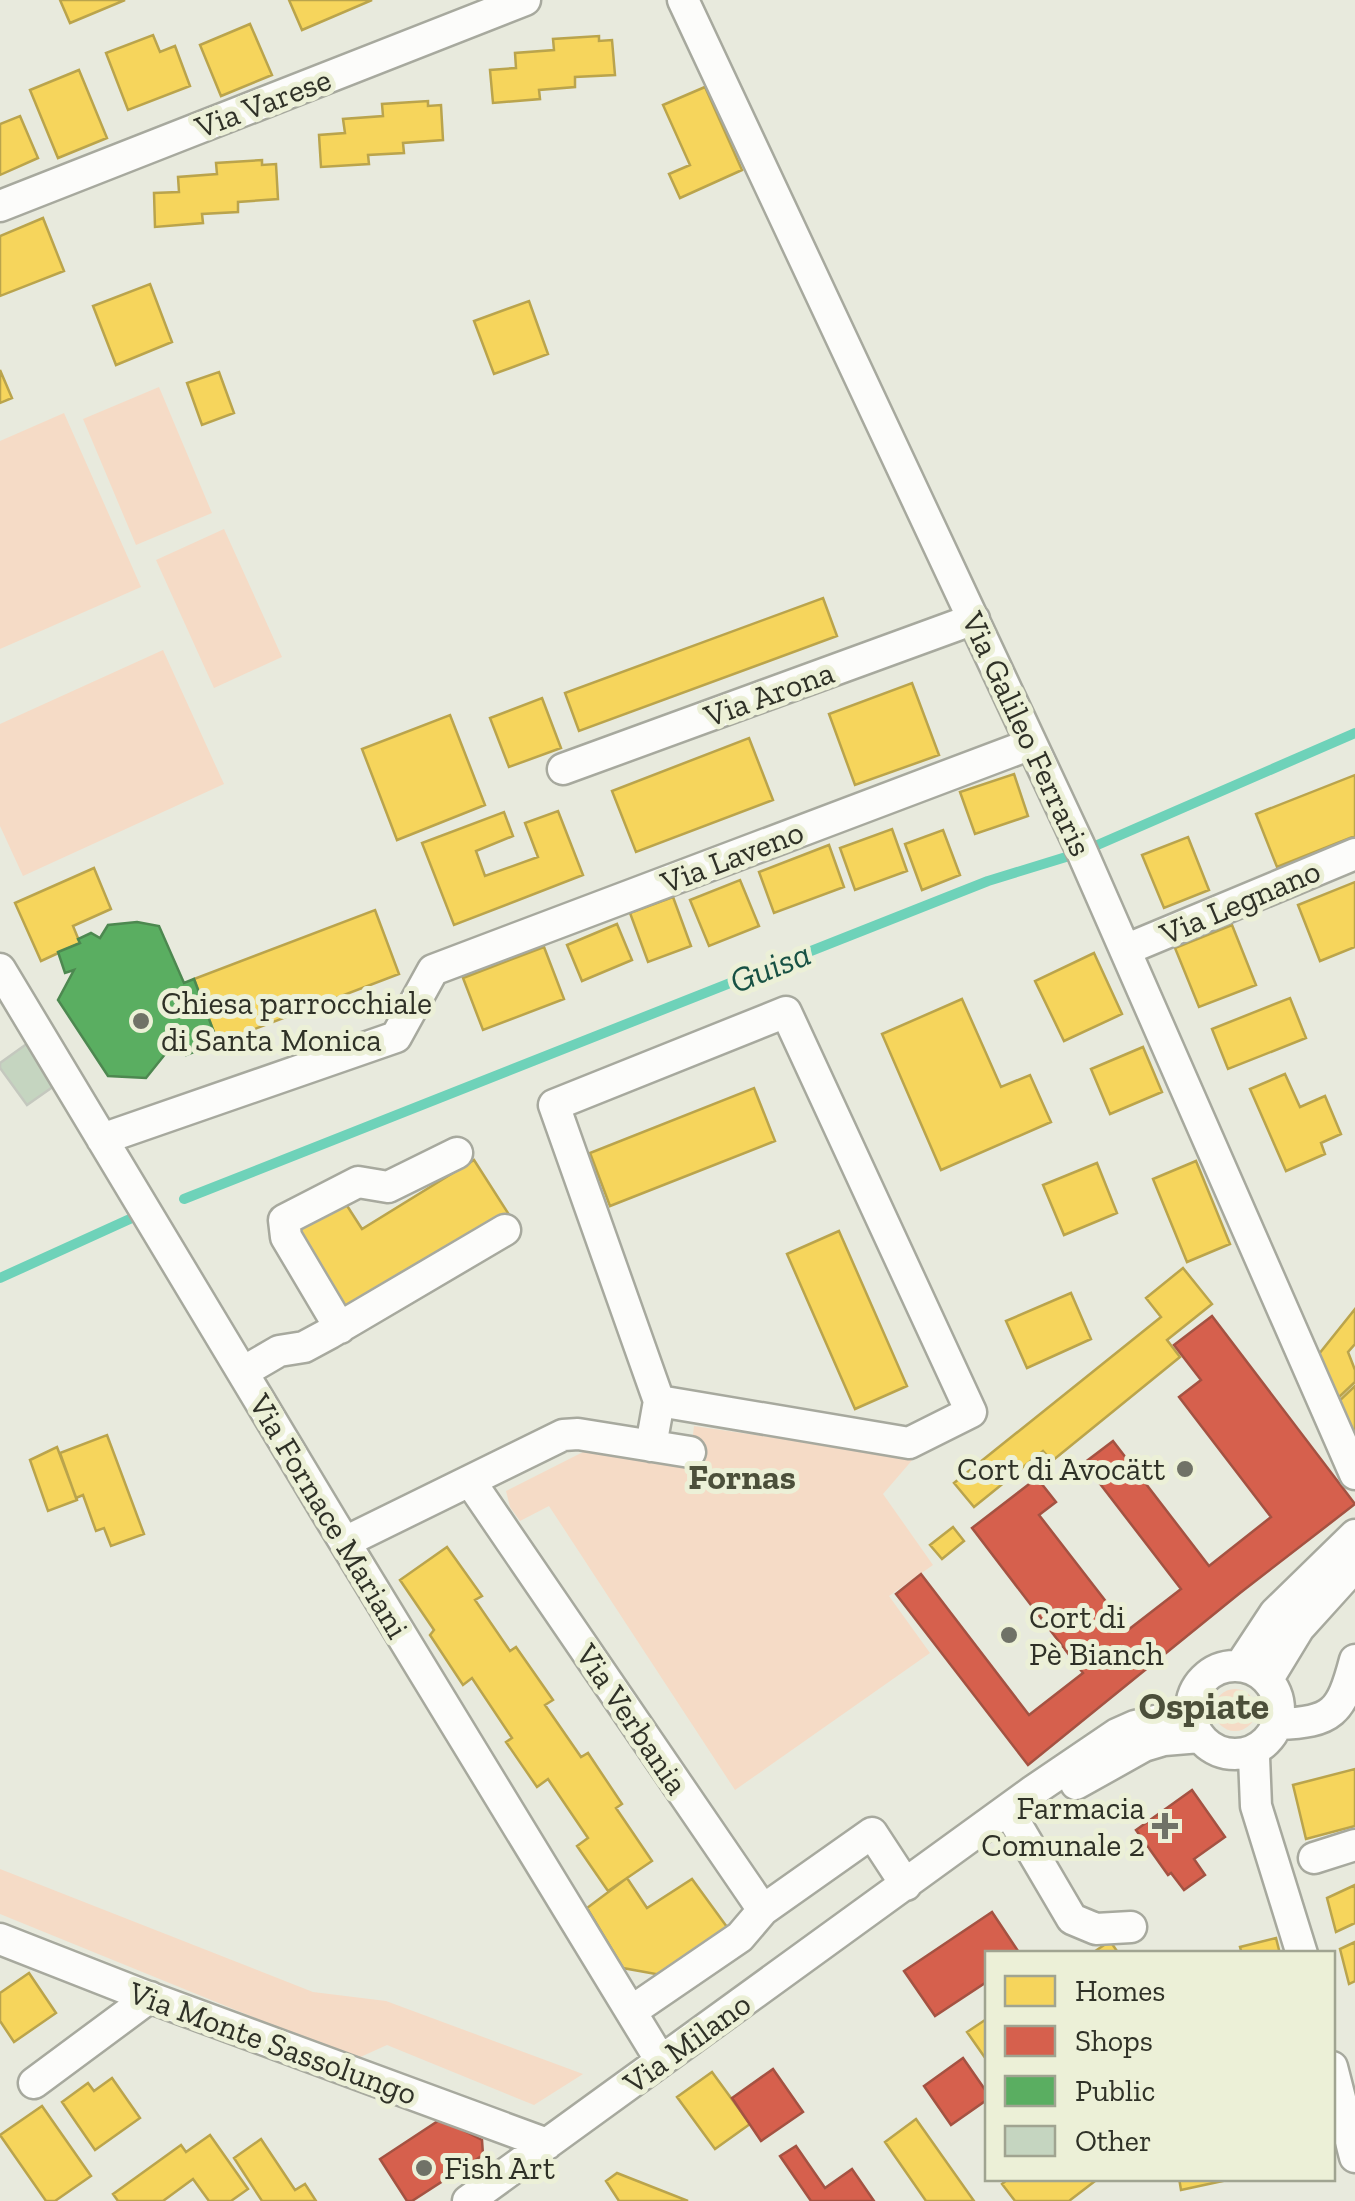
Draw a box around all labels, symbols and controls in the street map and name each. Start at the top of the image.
street label: Via Varese [189,60,336,147]
street label: Via Galileo Ferraris [953,605,1100,862]
street label: Via Arona [698,653,839,735]
street label: Via Laveno [654,812,809,902]
street label: Via Legnano [1153,851,1326,953]
water label: Guisa [724,932,816,1002]
place label: Chiesa parrocchiale di Santa Monica [161,984,432,1059]
marker: Chiesa parrocchiale di Santa Monica [130,1010,152,1032]
street label: Via Fornace Mariani [241,1386,417,1645]
place label: Cort di Avocätt [957,1450,1165,1488]
district label: Fornas [688,1456,796,1498]
marker: Cort di Avocätt [1174,1458,1196,1480]
place label: Cort di Pè Bianch [1029,1598,1164,1673]
marker: Cort di Pè Bianch [998,1624,1020,1646]
street label: Via Verbania [567,1636,696,1801]
district label: Ospiate [1139,1683,1269,1729]
place label: Farmacia Comunale 2 [981,1789,1145,1864]
marker: Farmacia Comunale 2 [1154,1815,1176,1837]
legend [985,1951,1335,2181]
street label: Via Monte Sassolungo [123,1973,422,2113]
text: Homes [1075,1973,1165,2009]
street label: Via Milano [615,1984,758,2102]
text: Shops [1075,2023,1153,2059]
text: Public [1075,2073,1155,2109]
text: Other [1075,2123,1152,2159]
place label: Fish Art [444,2149,555,2187]
marker: Fish Art [413,2157,435,2179]

